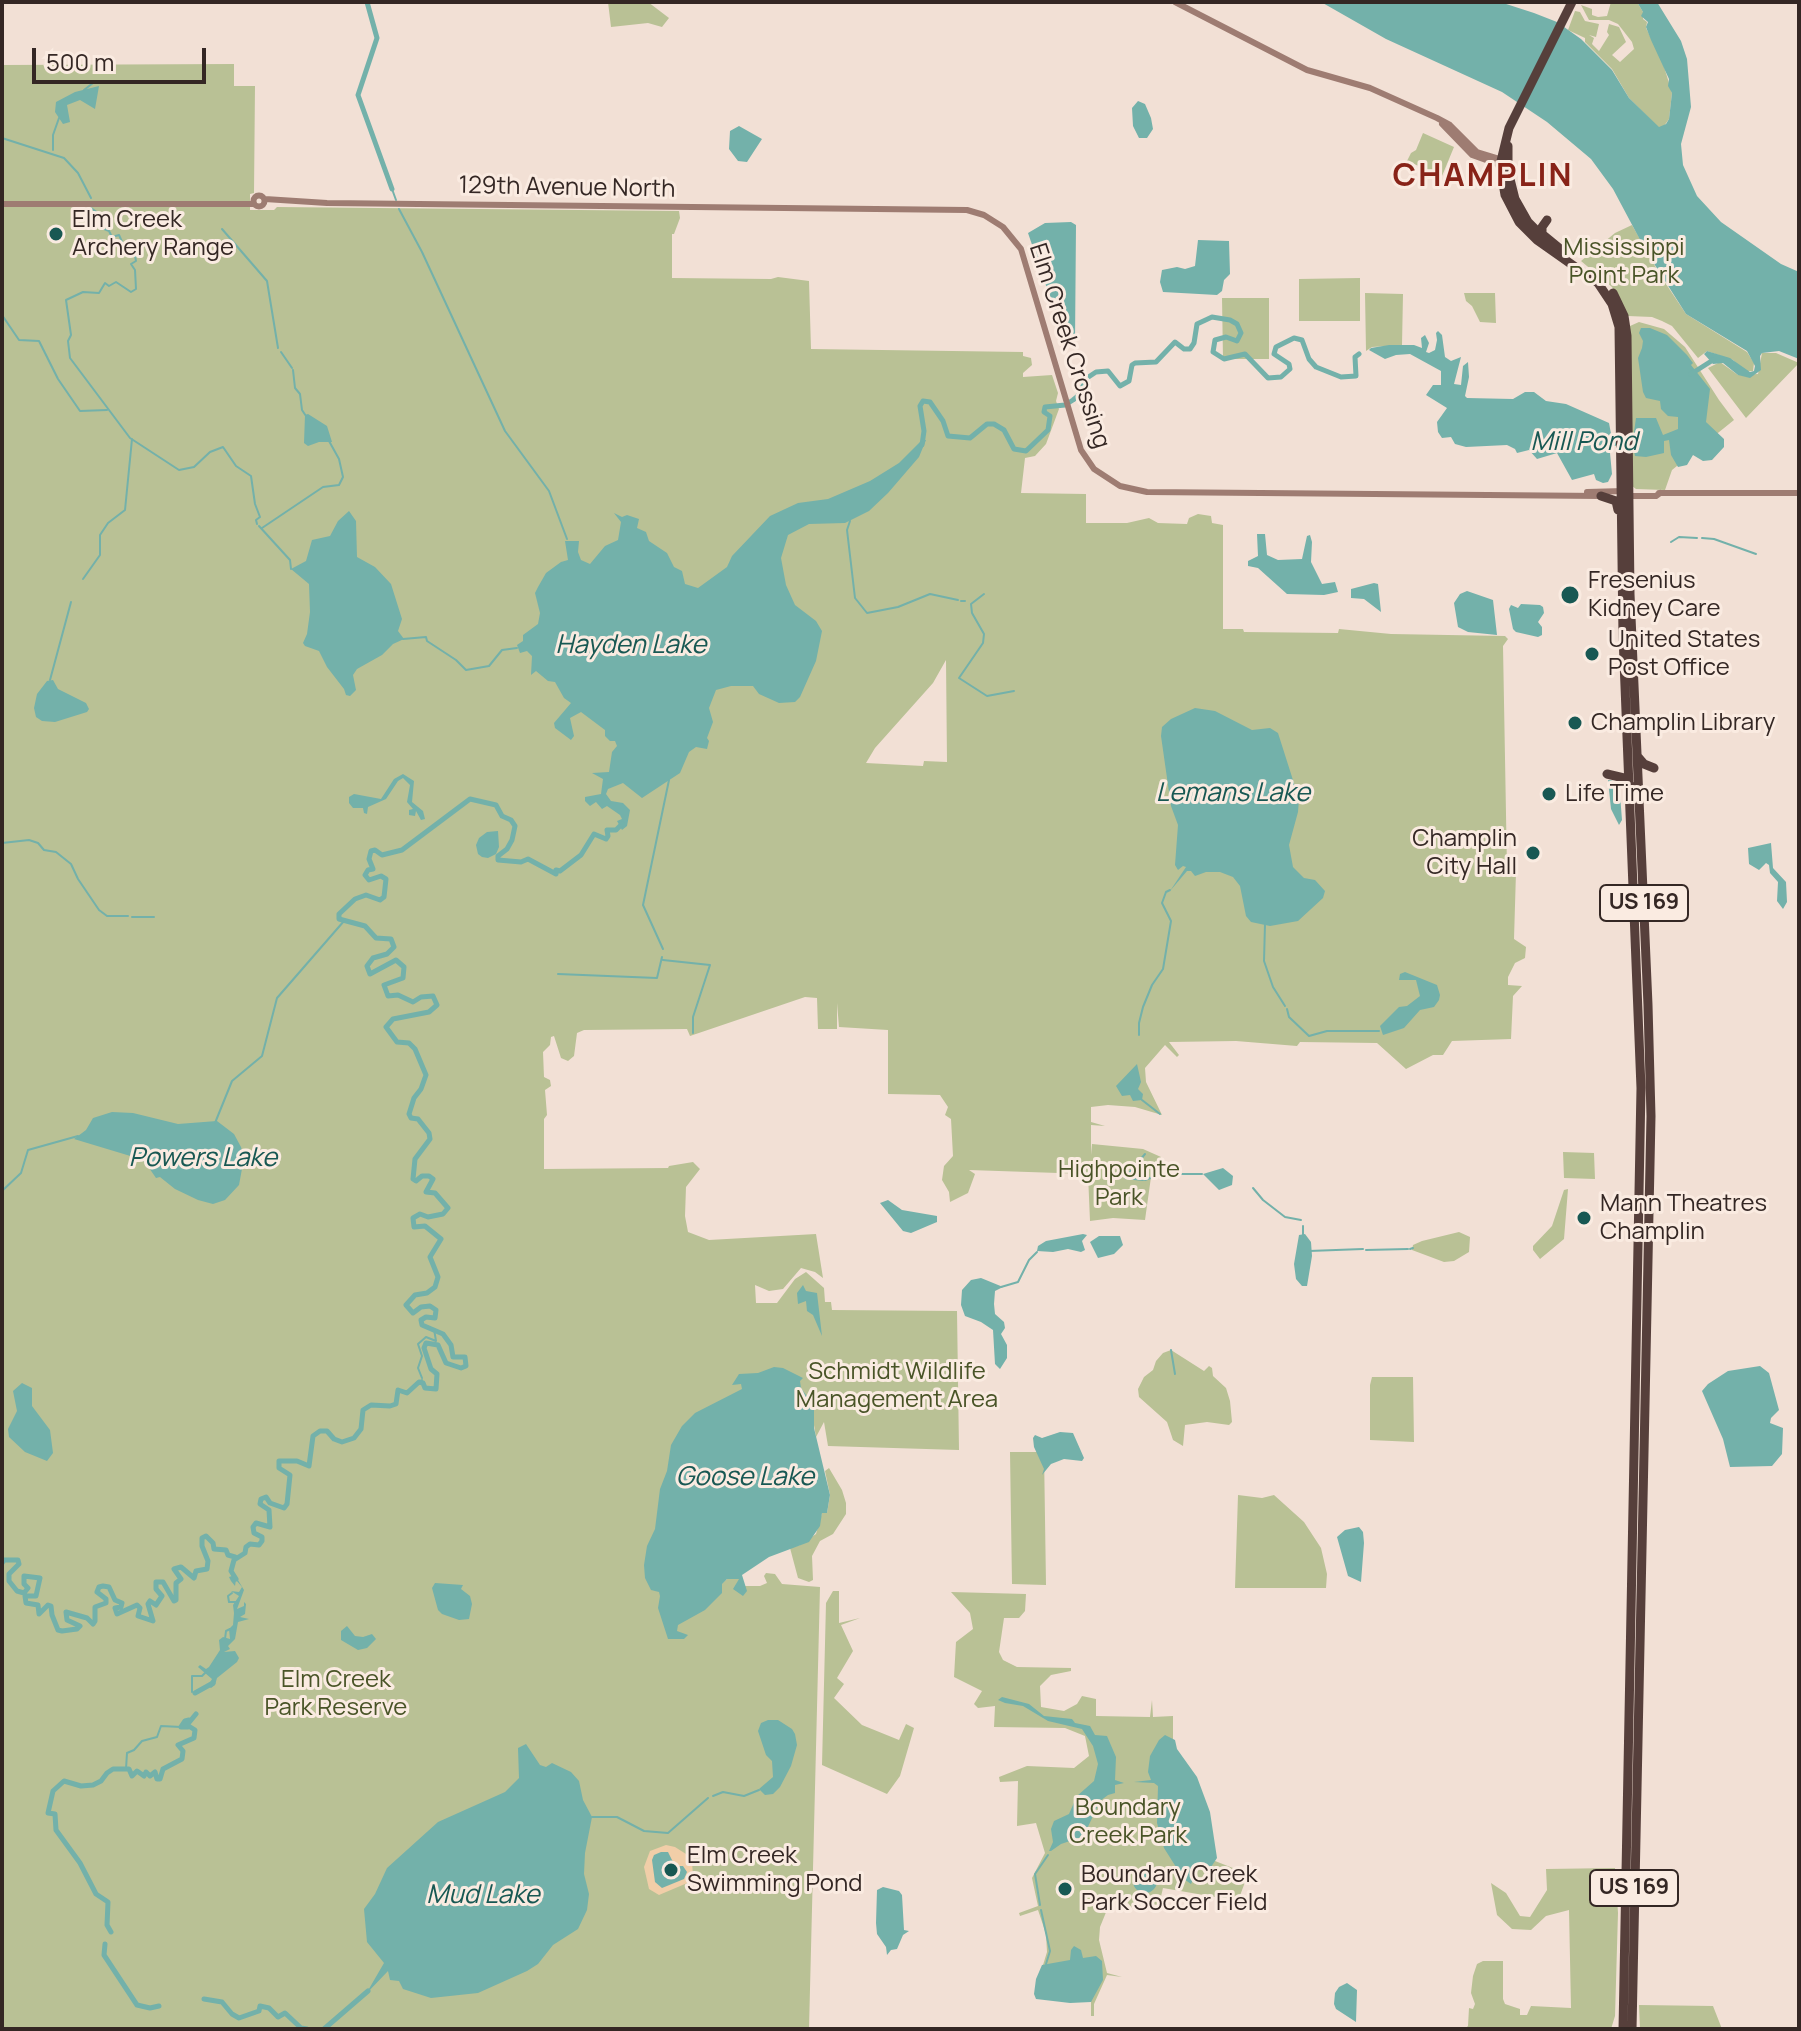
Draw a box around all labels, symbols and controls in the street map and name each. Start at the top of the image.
scale bar [36,32,210,82]
text: 500 m [46,45,114,78]
district label: CHAMPLIN [1393,158,1573,196]
street label: 129th Avenue North [458,172,676,204]
place label: Elm Creek Archery Range [72,206,234,262]
marker: Elm Creek Archery Range [47,225,65,243]
park label: Mississippi Point Park [1563,234,1685,290]
street label: Elm Creek Crossing [1022,240,1116,452]
water label: Mill Pond [1530,427,1638,459]
place label: Fresenius Kidney Care [1588,567,1720,623]
marker: Fresenius Kidney Care [1559,584,1581,606]
place label: United States Post Office [1608,626,1760,682]
water label: Hayden Lake [555,630,707,662]
marker: United States Post Office [1583,645,1601,663]
place label: Champlin Library [1591,709,1775,737]
marker: Champlin Library [1566,714,1584,732]
water label: Lemans Lake [1156,778,1310,810]
place label: Life Time [1565,780,1664,808]
marker: Life Time [1540,785,1558,803]
place label: Champlin City Hall [1412,825,1517,881]
marker: Champlin City Hall [1524,844,1542,862]
road number: US 169 [1600,885,1688,921]
water label: Powers Lake [129,1143,277,1175]
park label: Highpointe Park [1058,1156,1180,1212]
place label: Mann Theatres Champlin [1600,1190,1767,1246]
marker: Mann Theatres Champlin [1575,1209,1593,1227]
park label: Schmidt Wildlife Management Area [796,1358,998,1414]
water label: Goose Lake [676,1462,814,1494]
park label: Elm Creek Park Reserve [265,1666,407,1722]
park label: Boundary Creek Park [1069,1794,1187,1850]
place label: Elm Creek Swimming Pond [687,1842,862,1898]
marker: Elm Creek Swimming Pond [662,1861,680,1879]
place label: Boundary Creek Park Soccer Field [1081,1861,1267,1917]
road number: US 169 [1590,1870,1678,1906]
water label: Mud Lake [426,1880,540,1912]
marker: Boundary Creek Park Soccer Field [1056,1880,1074,1898]

